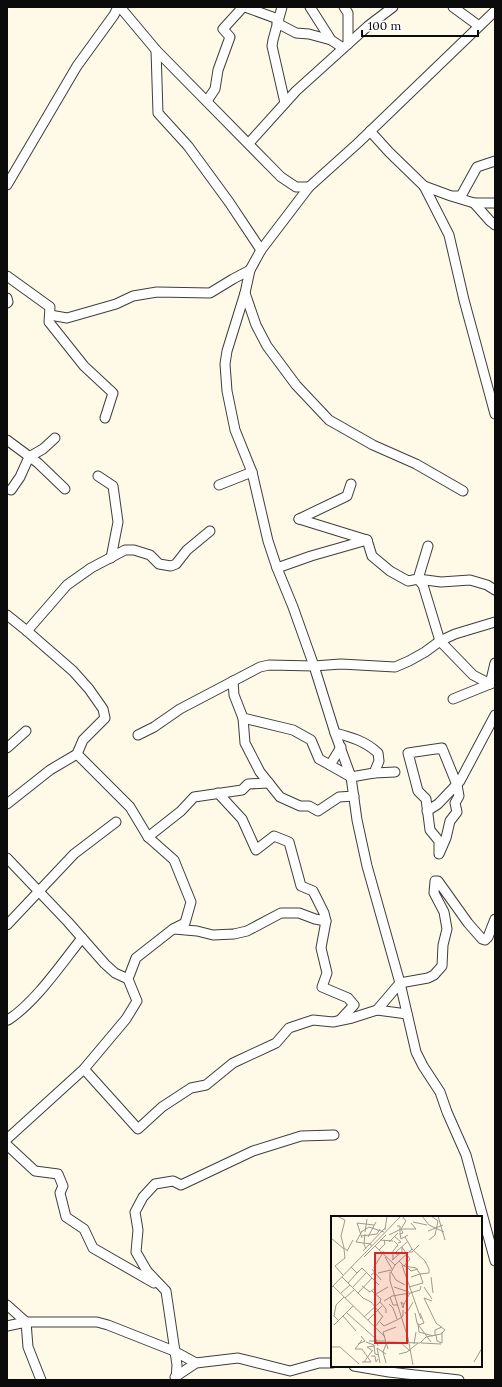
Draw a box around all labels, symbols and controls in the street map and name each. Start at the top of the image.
scale bar [362,12,478,38]
text: 100 m [368,18,401,33]
inset map [331,1216,482,1367]

